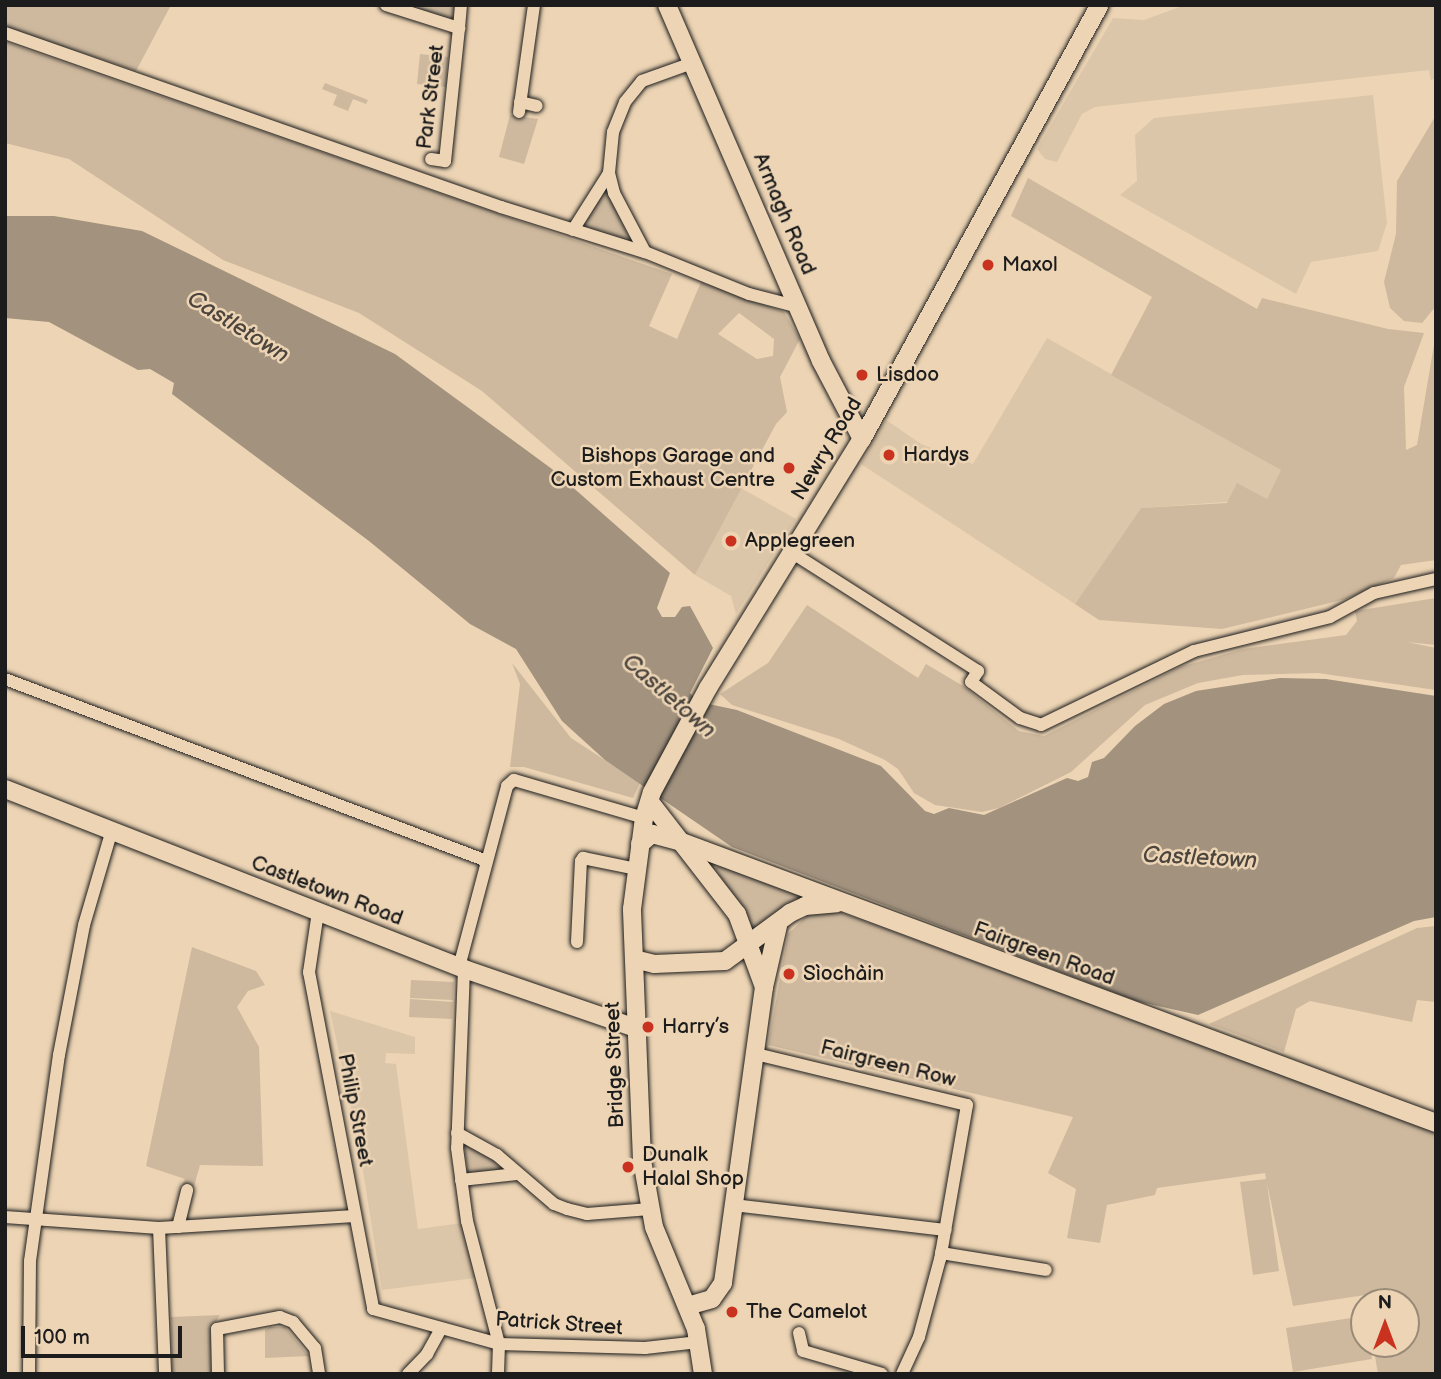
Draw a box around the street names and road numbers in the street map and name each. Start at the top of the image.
street label: Park Street [412,43,450,151]
street label: Armagh Road [747,149,821,279]
street label: Newry Road [786,392,868,506]
street label: Castletown Road [247,850,407,932]
street label: Fairgreen Road [970,917,1118,991]
street label: Bridge Street [600,1001,630,1129]
street label: Fairgreen Row [818,1035,958,1093]
street label: Philip Street [332,1051,378,1169]
street label: Patrick Street [494,1307,624,1341]

